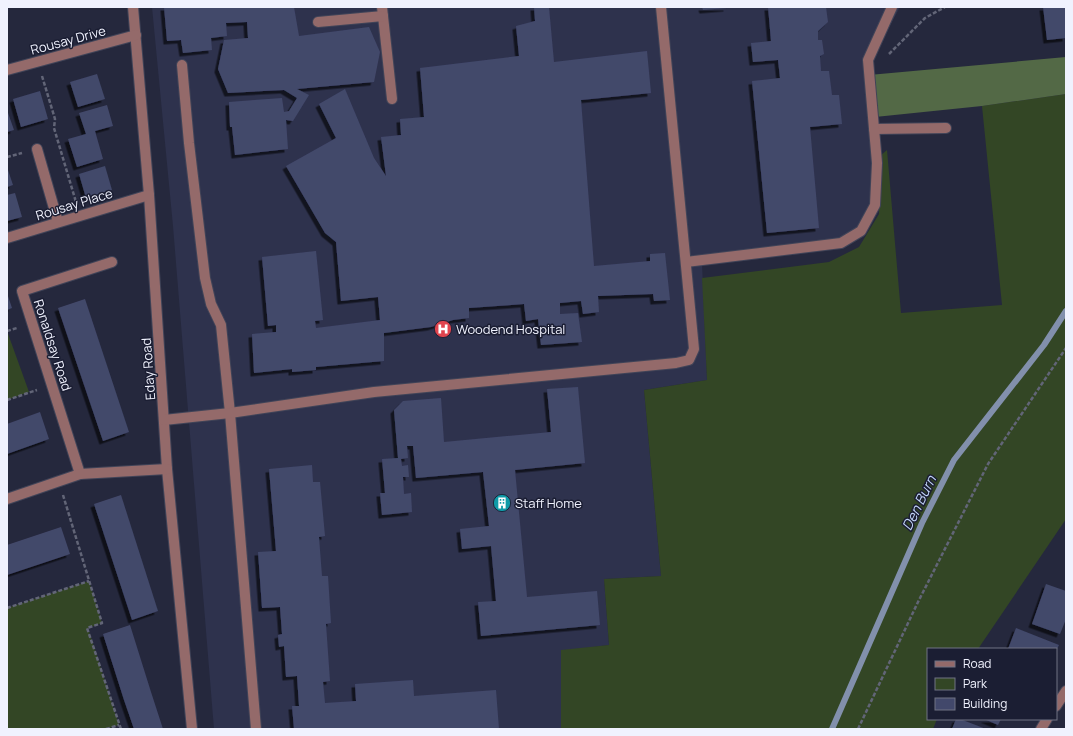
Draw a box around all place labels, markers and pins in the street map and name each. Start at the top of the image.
hospital icon: Woodend Hospital [433,319,453,339]
place label: Woodend Hospital [456,320,565,338]
building icon: Staff Home [492,493,512,513]
place label: Staff Home [515,494,582,512]

